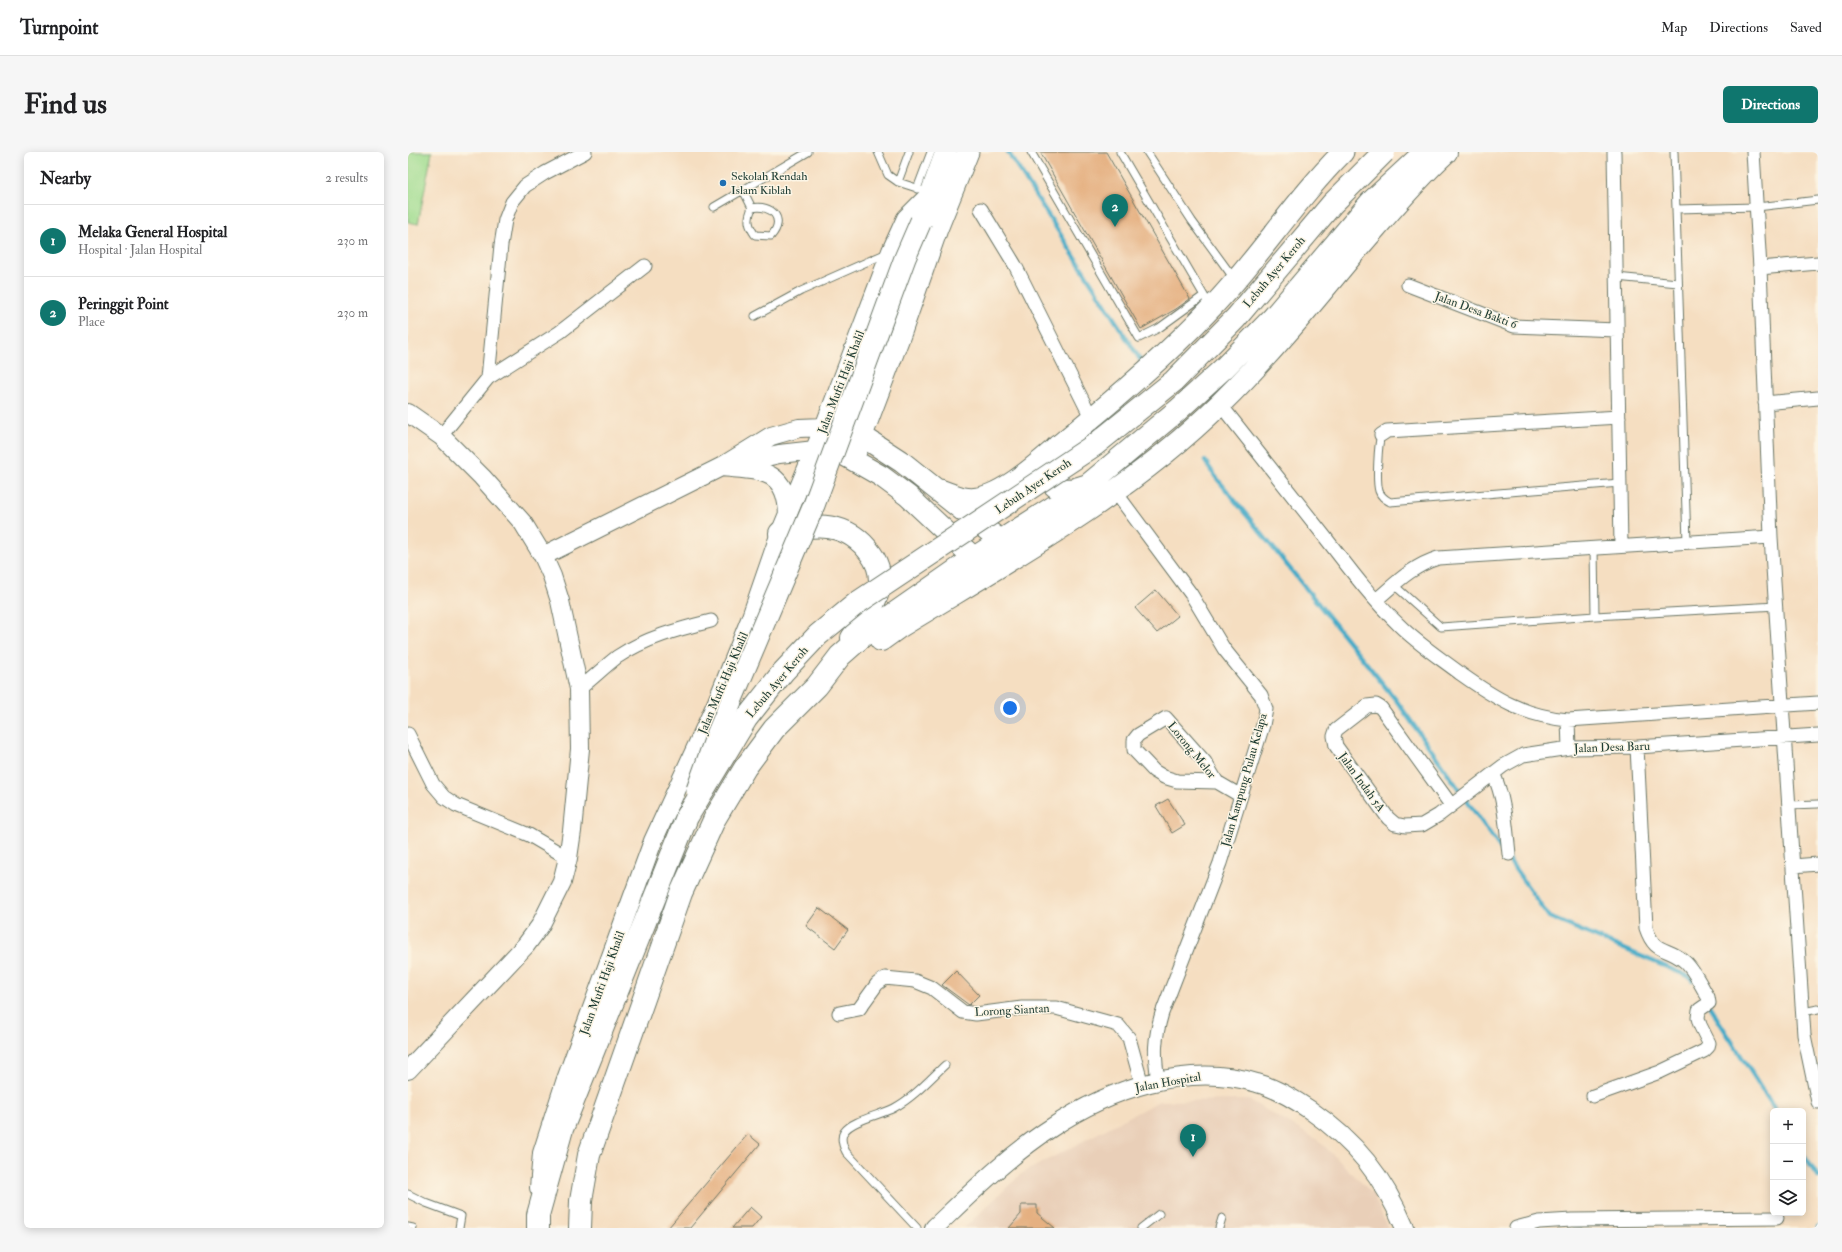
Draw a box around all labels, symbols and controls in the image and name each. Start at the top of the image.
text: Turnpoint [20,16,98,40]
text: Map [1661,19,1687,36]
text: Directions [1709,19,1768,36]
text: Saved [1790,19,1822,36]
button: Directions [1723,86,1818,123]
text: Find us [24,87,107,122]
text: Nearby [40,168,91,189]
place label: Sekolah Rendah Islam Kiblah [731,169,808,198]
text: 2 results [325,170,368,186]
marker: Sekolah Rendah Islam Kiblah [718,178,728,188]
pin: 2 [1102,194,1128,227]
text: Melaka General Hospital [78,223,227,242]
text: 1 [51,233,55,249]
text: 230 m [337,233,368,249]
street label: Lebuh Ayer Keroh [1240,233,1309,311]
text: Hospital · Jalan Hospital [78,242,202,258]
street label: Jalan Desa Bakti 6 [1432,288,1520,333]
text: Peringgit Point [78,295,169,314]
text: 2 [50,305,56,321]
text: 230 m [337,305,368,321]
text: Place [78,314,105,330]
street label: Jalan Mufti Haji Khalil [814,328,868,437]
street label: Lebuh Ayer Keroh [992,455,1075,517]
street label: Jalan Mufti Haji Khalil [695,630,752,738]
street label: Lebuh Ayer Keroh [743,643,812,721]
your location [1000,698,1020,718]
street label: Jalan Kampung Pulau Kelapa [1218,711,1271,849]
street label: Lorong Melor [1164,719,1219,782]
street label: Jalan Desa Baru [1573,739,1650,756]
street label: Jalan Indah 5A [1334,749,1388,815]
street label: Jalan Mufti Haji Khalil [576,929,628,1038]
street label: Lorong Siantan [974,1001,1050,1020]
street label: Jalan Hospital [1133,1069,1202,1096]
map controls [1770,1108,1806,1216]
button: + [1770,1108,1806,1144]
pin: 1 [1180,1124,1206,1157]
button: − [1770,1144,1806,1180]
button: layers [1770,1180,1806,1216]

